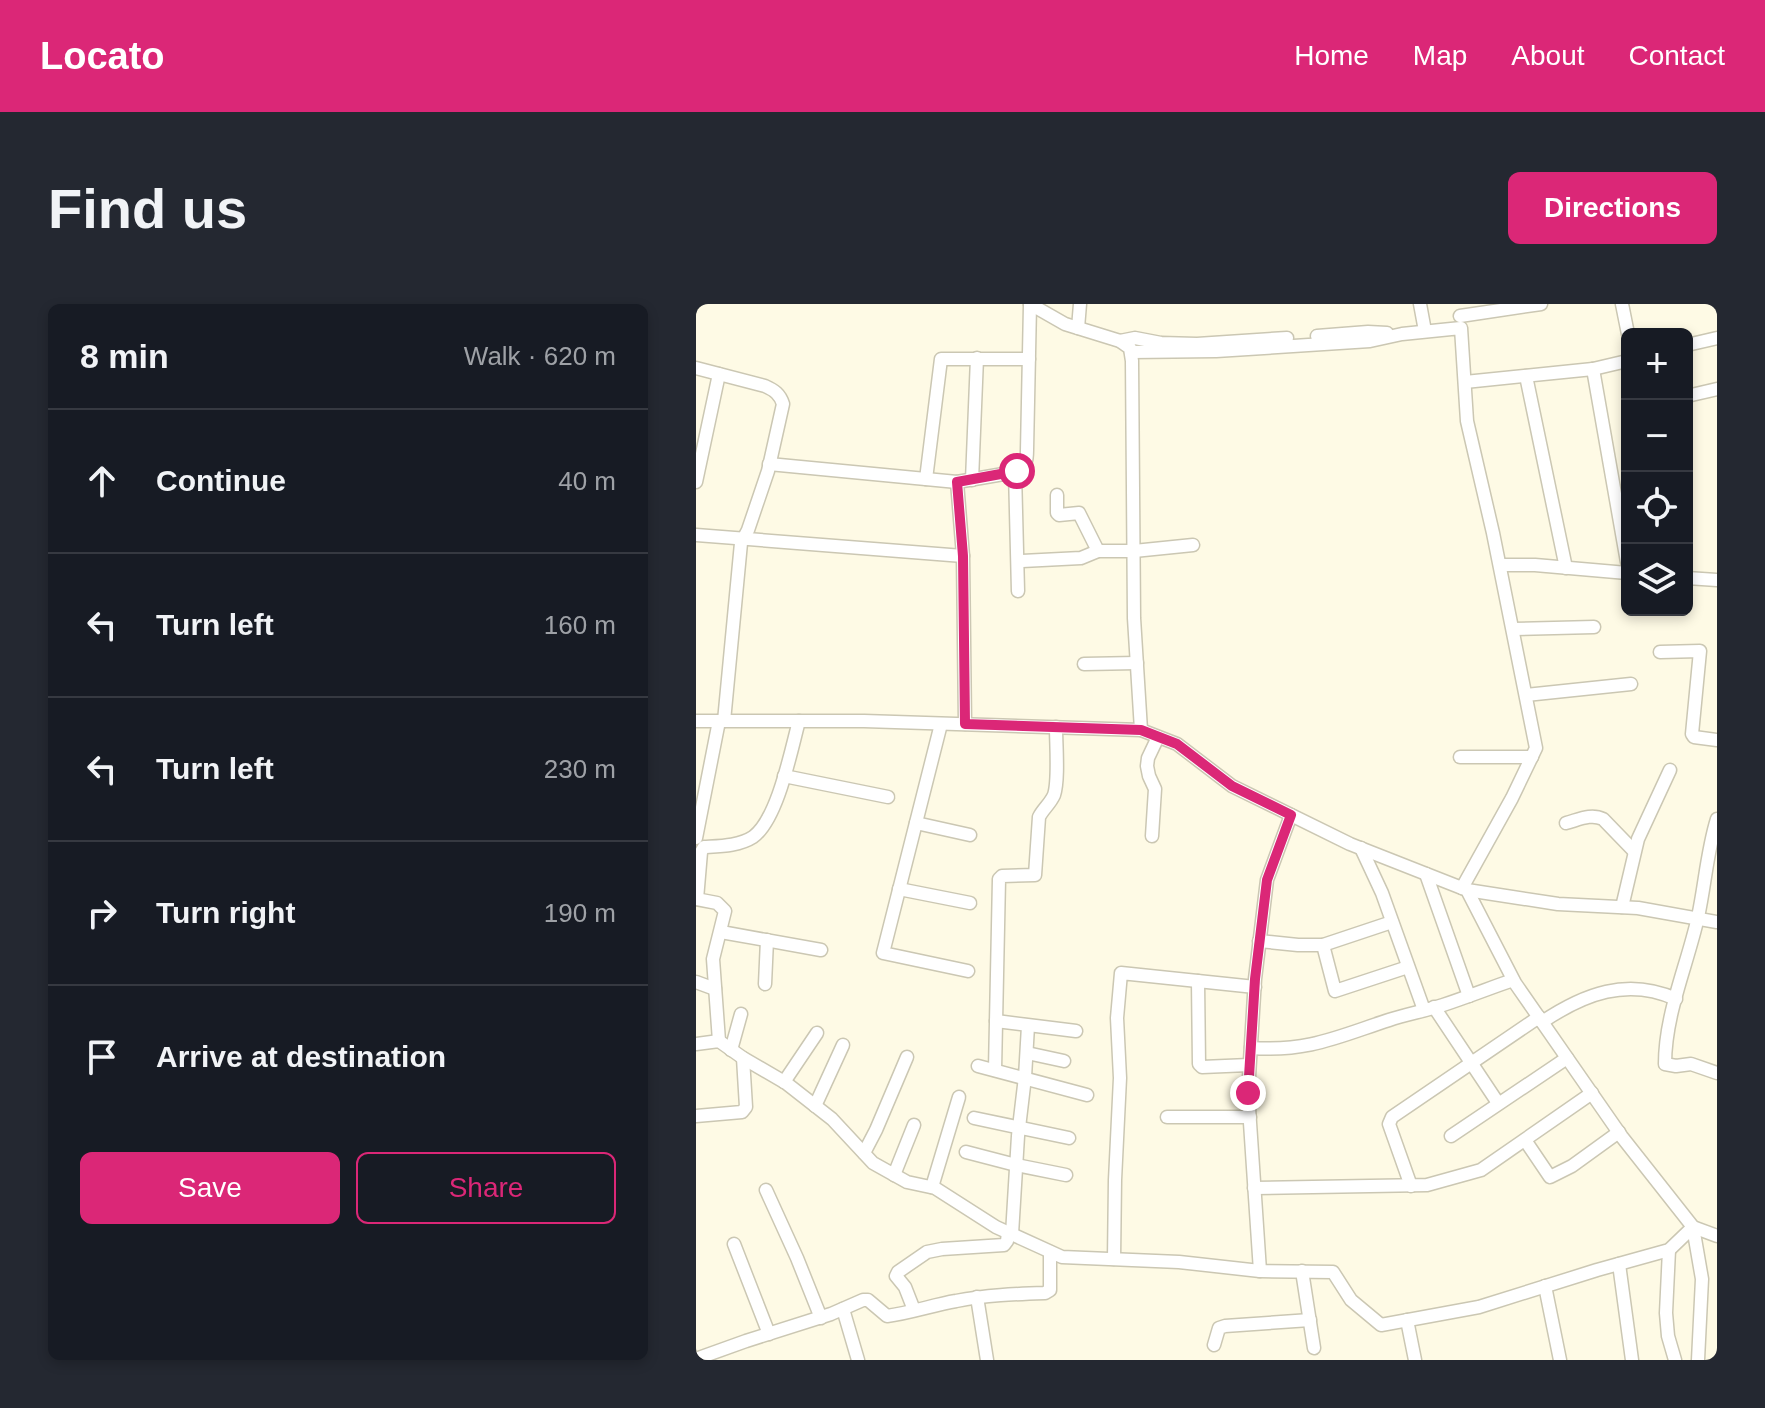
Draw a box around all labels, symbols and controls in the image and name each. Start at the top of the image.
text: Locato [40,35,165,77]
text: Home [1294,40,1369,71]
text: Map [1413,40,1467,71]
text: About [1511,40,1585,71]
text: Contact [1629,40,1725,71]
button: Directions [1508,172,1717,244]
text: Find us [48,177,247,240]
map controls [1621,328,1693,616]
button: + [1621,328,1693,400]
text: 8 min [80,337,169,375]
text: Walk · 620 m [464,341,616,371]
button: − [1621,400,1693,472]
route start [999,453,1035,489]
icon: ahead [80,459,124,503]
text: Continue [156,464,286,497]
text: 40 m [558,466,616,496]
button: locate [1621,472,1693,544]
button: layers [1621,544,1693,616]
icon: left [80,603,124,647]
text: Turn left [156,608,274,641]
text: 160 m [544,610,616,640]
icon: left [80,747,124,791]
text: Turn left [156,752,274,785]
text: 230 m [544,754,616,784]
icon: right [80,891,124,935]
text: Turn right [156,896,295,929]
text: 190 m [544,898,616,928]
icon: arrive [80,1035,124,1079]
text: Arrive at destination [156,1040,446,1073]
route end [1230,1075,1266,1111]
button: Save [80,1152,340,1224]
button: Share [356,1152,616,1224]

